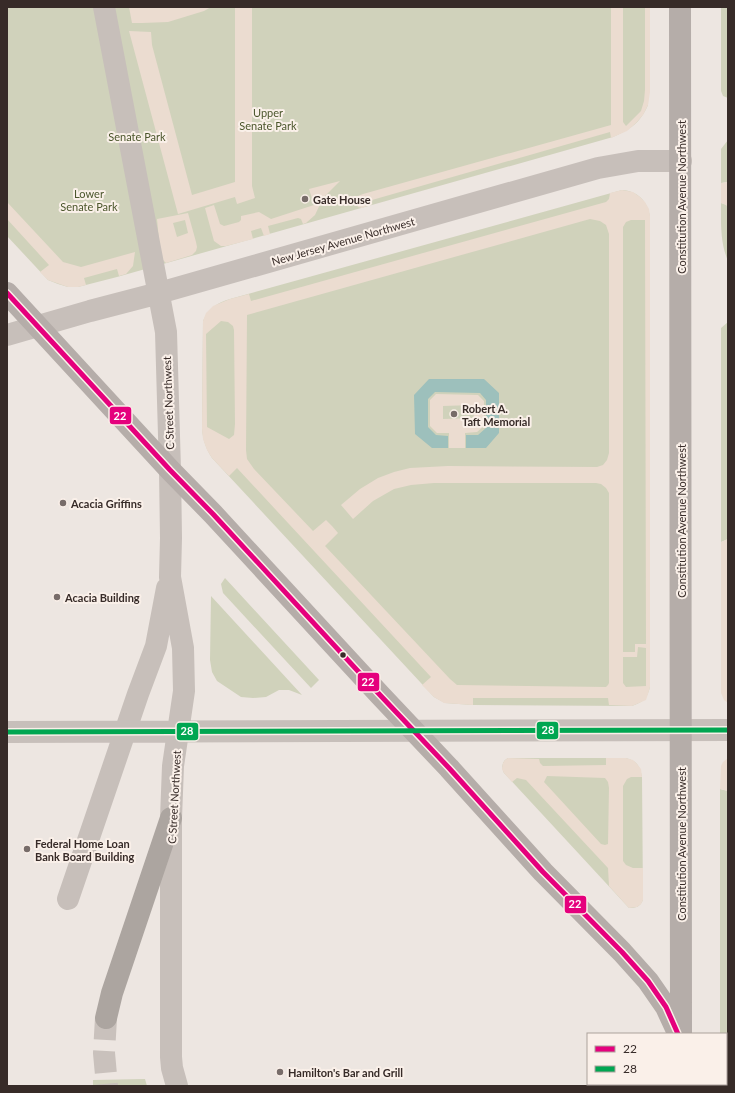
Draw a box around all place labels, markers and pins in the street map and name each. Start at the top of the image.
place label: Gate House [313,193,371,206]
marker: Gate House [300,194,310,204]
place label: Robert A. Taft Memorial [462,402,530,428]
marker: Robert A. Taft Memorial [449,409,459,419]
place label: Acacia Griffins [70,497,142,510]
marker: Acacia Griffins [58,498,68,508]
place label: Acacia Building [64,591,140,604]
marker: Acacia Building [52,592,62,602]
unlabelled marker [338,650,348,660]
place label: Federal Home Loan Bank Board Building [35,837,135,863]
marker: Federal Home Loan Bank Board Building [22,844,32,854]
place label: Hamilton's Bar and Grill [288,1066,403,1079]
marker: Hamilton's Bar and Grill [275,1067,285,1077]

